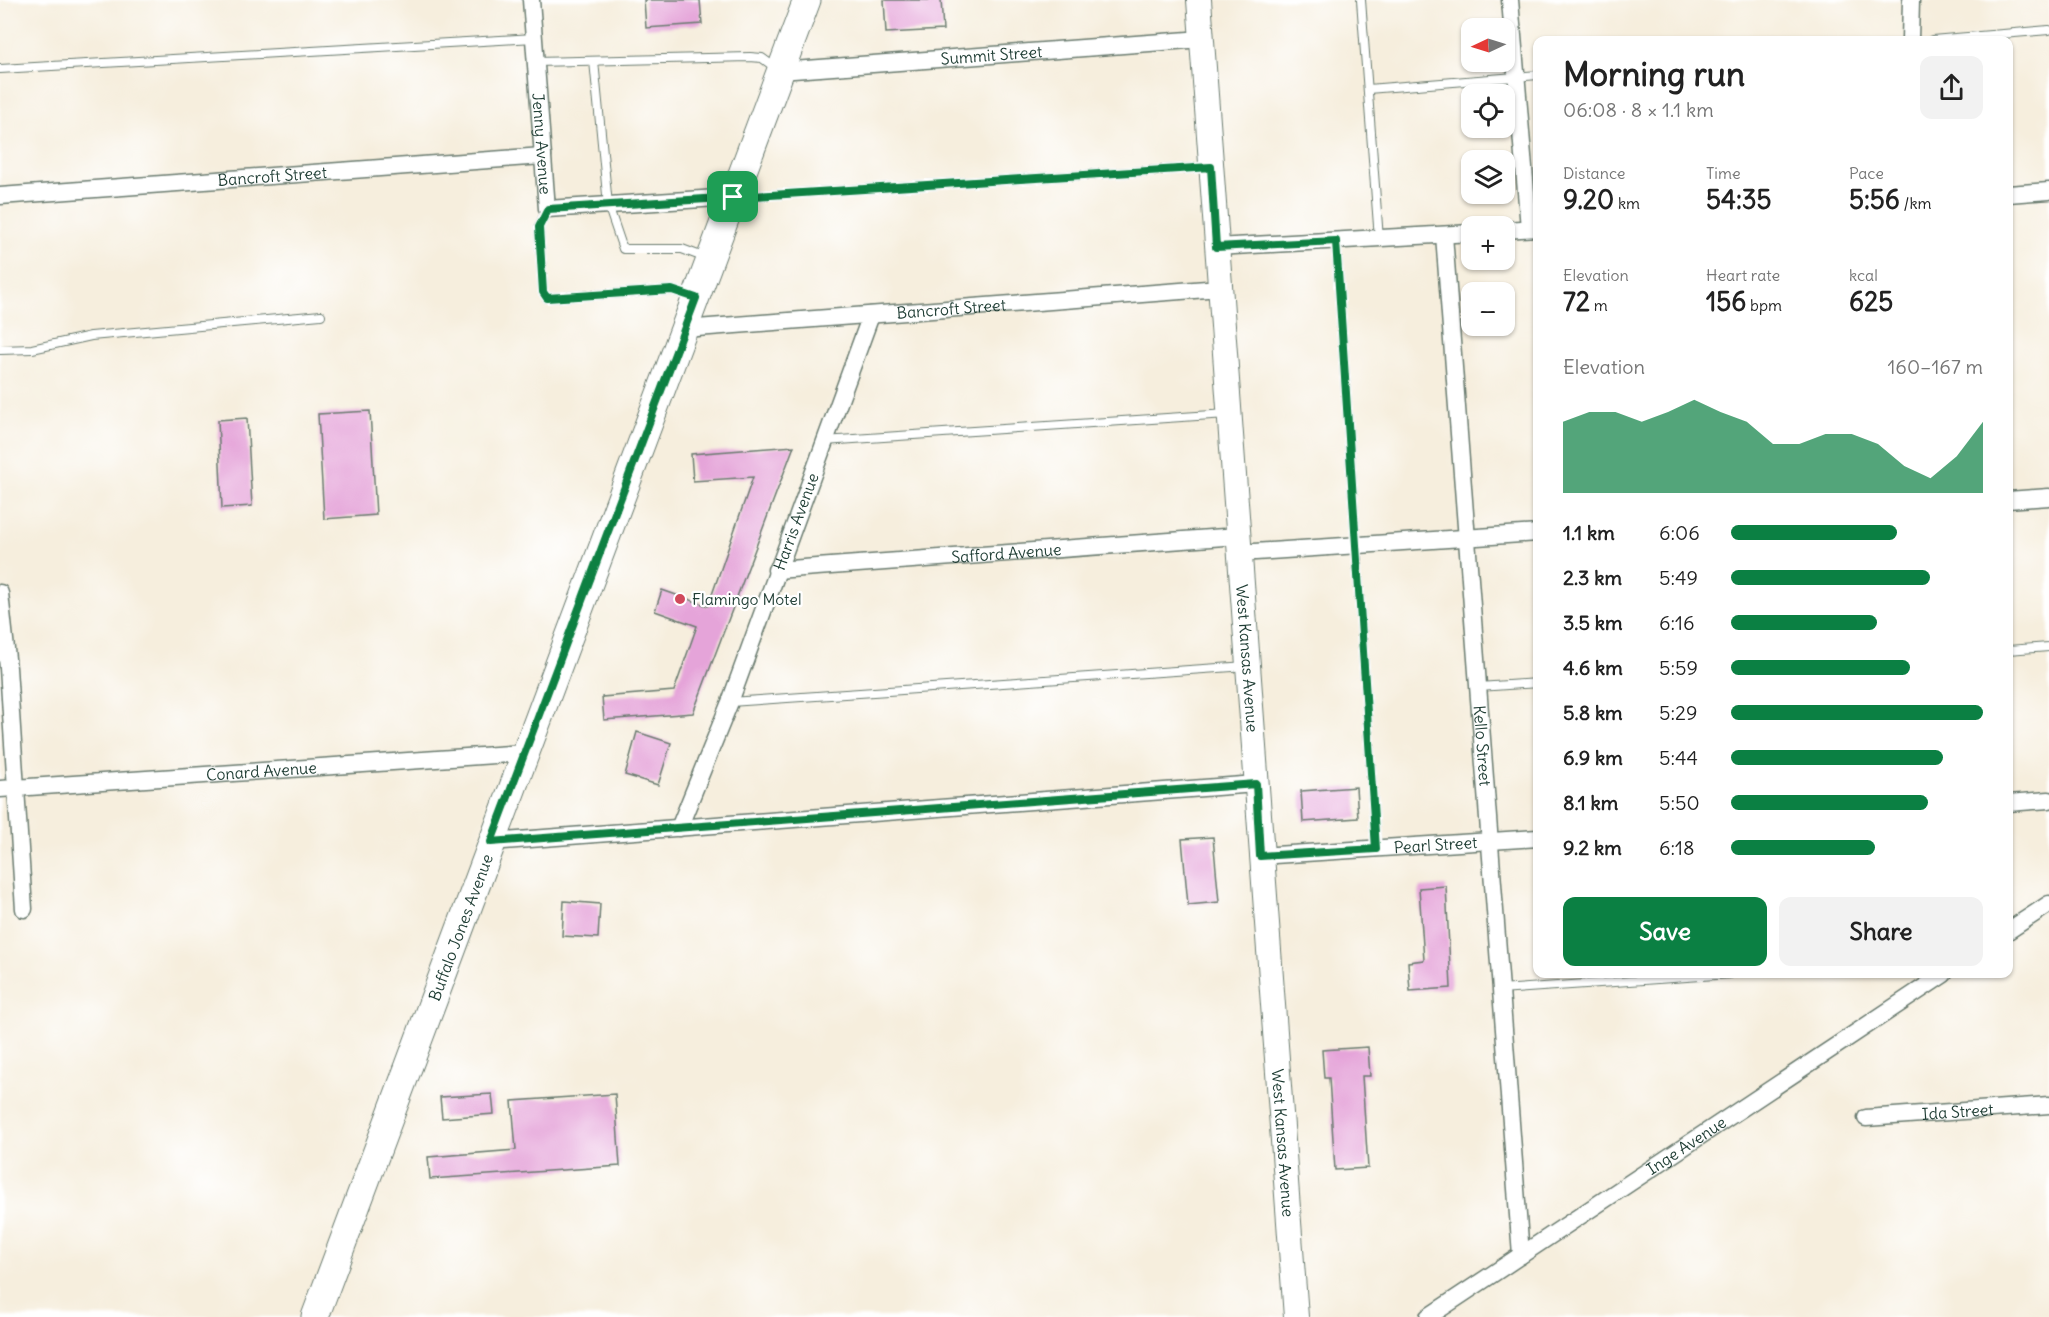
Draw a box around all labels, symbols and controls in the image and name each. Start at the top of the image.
north arrow [1461,18,1515,72]
map controls [1461,18,1515,336]
street label: Summit Street [940,41,1044,69]
text: Morning run [1563,53,1745,95]
button: share [1920,56,1983,119]
button: locate [1461,84,1515,138]
street label: Jenny Avenue [528,92,556,195]
text: 06:08 · 8 × 1.1 km [1563,97,1714,122]
button: layers [1461,150,1515,204]
street label: Bancroft Street [217,162,328,190]
text: Distance [1563,163,1625,183]
text: Time [1706,163,1741,183]
text: Pace [1849,163,1884,183]
pin [707,171,758,222]
icon: arrive [716,180,749,213]
text: 9.20 [1563,183,1614,216]
text: 54:35 [1706,183,1772,216]
text: 5:56 [1849,183,1900,216]
text: km [1614,193,1640,213]
text: /km [1900,193,1932,213]
button: + [1461,216,1515,270]
text: Elevation [1563,265,1629,285]
text: Heart rate [1706,265,1780,285]
text: kcal [1849,265,1878,285]
button: − [1461,282,1515,336]
text: 72 [1563,285,1590,318]
text: 156 [1706,285,1746,318]
text: 625 [1849,285,1893,318]
street label: Bancroft Street [896,294,1007,323]
text: m [1590,295,1608,315]
text: bpm [1746,295,1782,315]
text: Elevation [1563,354,1645,379]
text: 160–167 m [1887,354,1983,379]
street label: Harris Avenue [769,470,823,573]
text: 1.1 km [1563,520,1615,545]
text: 6:06 [1659,520,1700,545]
street label: Safford Avenue [951,539,1062,567]
text: 2.3 km [1563,565,1622,590]
text: 5:49 [1659,565,1698,590]
street label: West Kansas Avenue [1232,583,1263,733]
place label: Flamingo Motel [692,589,802,609]
marker: Flamingo Motel [673,592,687,606]
text: 3.5 km [1563,610,1623,635]
text: 6:16 [1659,610,1695,635]
text: 4.6 km [1563,655,1623,680]
text: 5:59 [1659,655,1698,680]
text: 5.8 km [1563,700,1623,725]
text: 5:29 [1659,700,1697,725]
street label: Kello Street [1470,704,1496,787]
text: 6.9 km [1563,745,1623,770]
text: 5:44 [1659,745,1698,770]
street label: Conard Avenue [205,757,317,785]
text: 8.1 km [1563,790,1618,815]
text: 5:50 [1659,790,1700,815]
street label: Pearl Street [1393,832,1479,857]
text: 9.2 km [1563,835,1622,860]
text: 6:18 [1659,835,1695,860]
street label: Buffalo Jones Avenue [424,851,497,1004]
button: Save [1563,897,1767,966]
button: Share [1779,897,1983,966]
street label: West Kansas Avenue [1268,1068,1299,1218]
street label: Ida Street [1921,1099,1995,1124]
street label: Inge Avenue [1643,1112,1730,1179]

